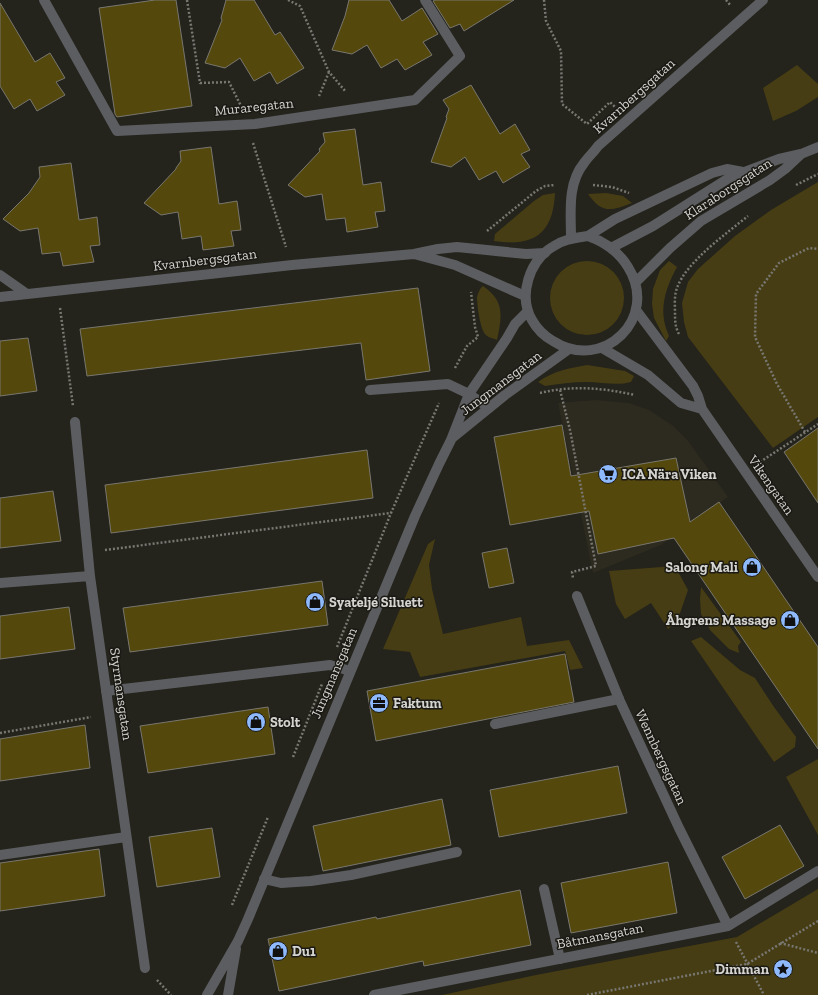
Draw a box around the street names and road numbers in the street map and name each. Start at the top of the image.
street label: Kvarnbergsgatan [590,55,678,137]
street label: Muraregatan [214,94,294,120]
street label: Klaraborgsgatan [681,154,775,224]
street label: Kvarnbergsgatan [152,245,258,275]
street label: Jungmansgatan [457,347,545,419]
street label: Vikengatan [744,451,798,518]
street label: Jungmansgatan [307,625,361,721]
street label: Styrmansgatan [106,647,136,741]
street label: Wennbergsgatan [631,707,691,807]
street label: Båtmansgatan [555,919,645,953]

